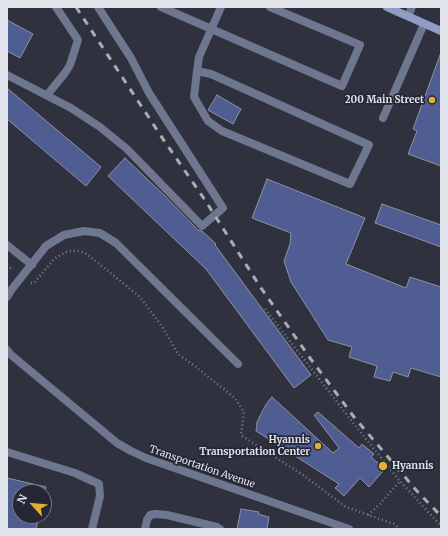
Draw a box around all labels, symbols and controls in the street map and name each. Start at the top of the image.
place label: 200 Main Street [345,94,424,106]
marker: 200 Main Street [427,95,437,105]
place label: Hyannis Transportation Center [199,434,310,458]
marker: Hyannis Transportation Center [313,441,323,451]
street label: Transportation Avenue [147,443,257,491]
marker: Hyannis [377,460,389,472]
place label: Hyannis [392,460,434,472]
north arrow [12,484,52,524]
text: N [14,492,30,506]

